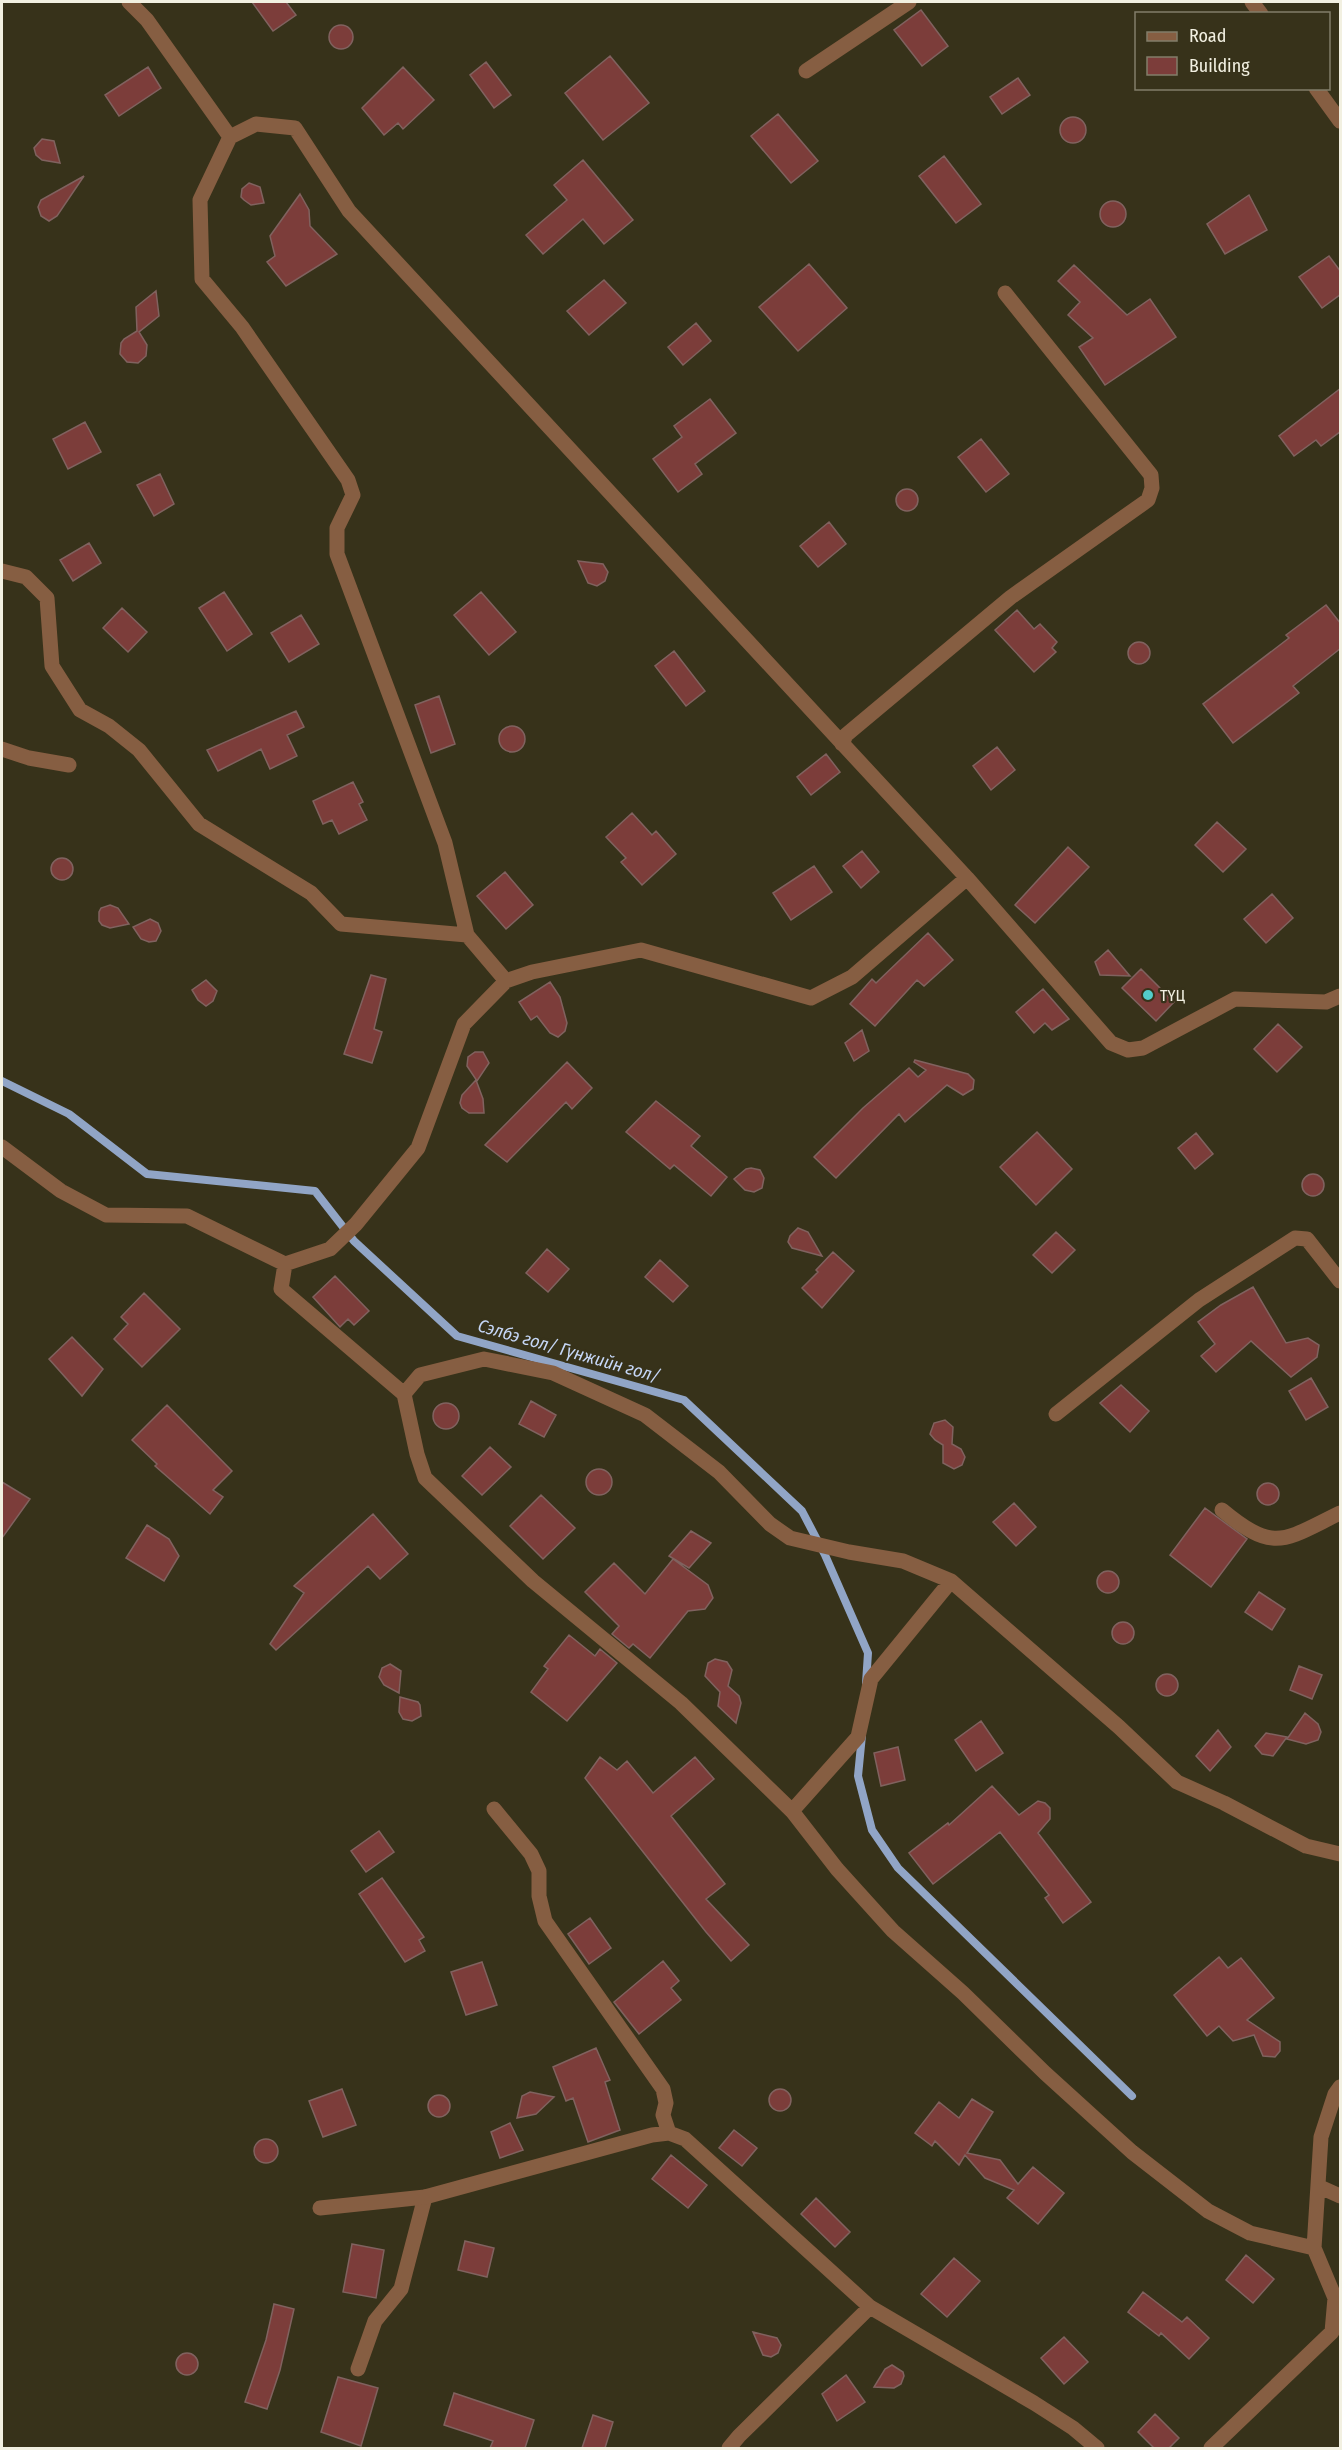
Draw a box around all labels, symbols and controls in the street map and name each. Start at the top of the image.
legend [1135,12,1330,90]
text: Road [1189,25,1226,47]
text: Building [1189,55,1250,77]
place label: ТҮЦ [1160,986,1185,1005]
marker: ТҮЦ [1141,988,1155,1002]
water label: Сэлбэ гол/ Гүнжийн гол/ [475,1314,663,1388]

